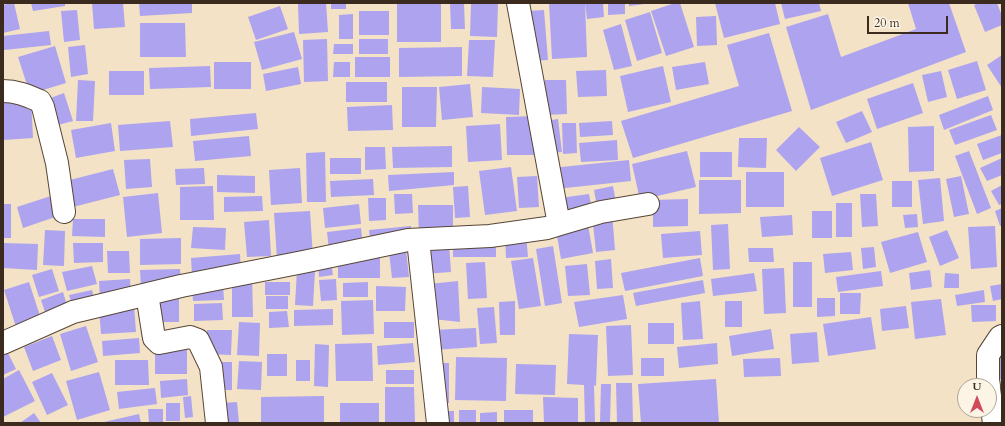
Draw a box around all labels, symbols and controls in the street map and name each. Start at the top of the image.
scale bar [869,8,950,34]
text: 20 m [874,15,900,31]
north arrow [957,378,997,418]
text: U [973,379,981,394]

